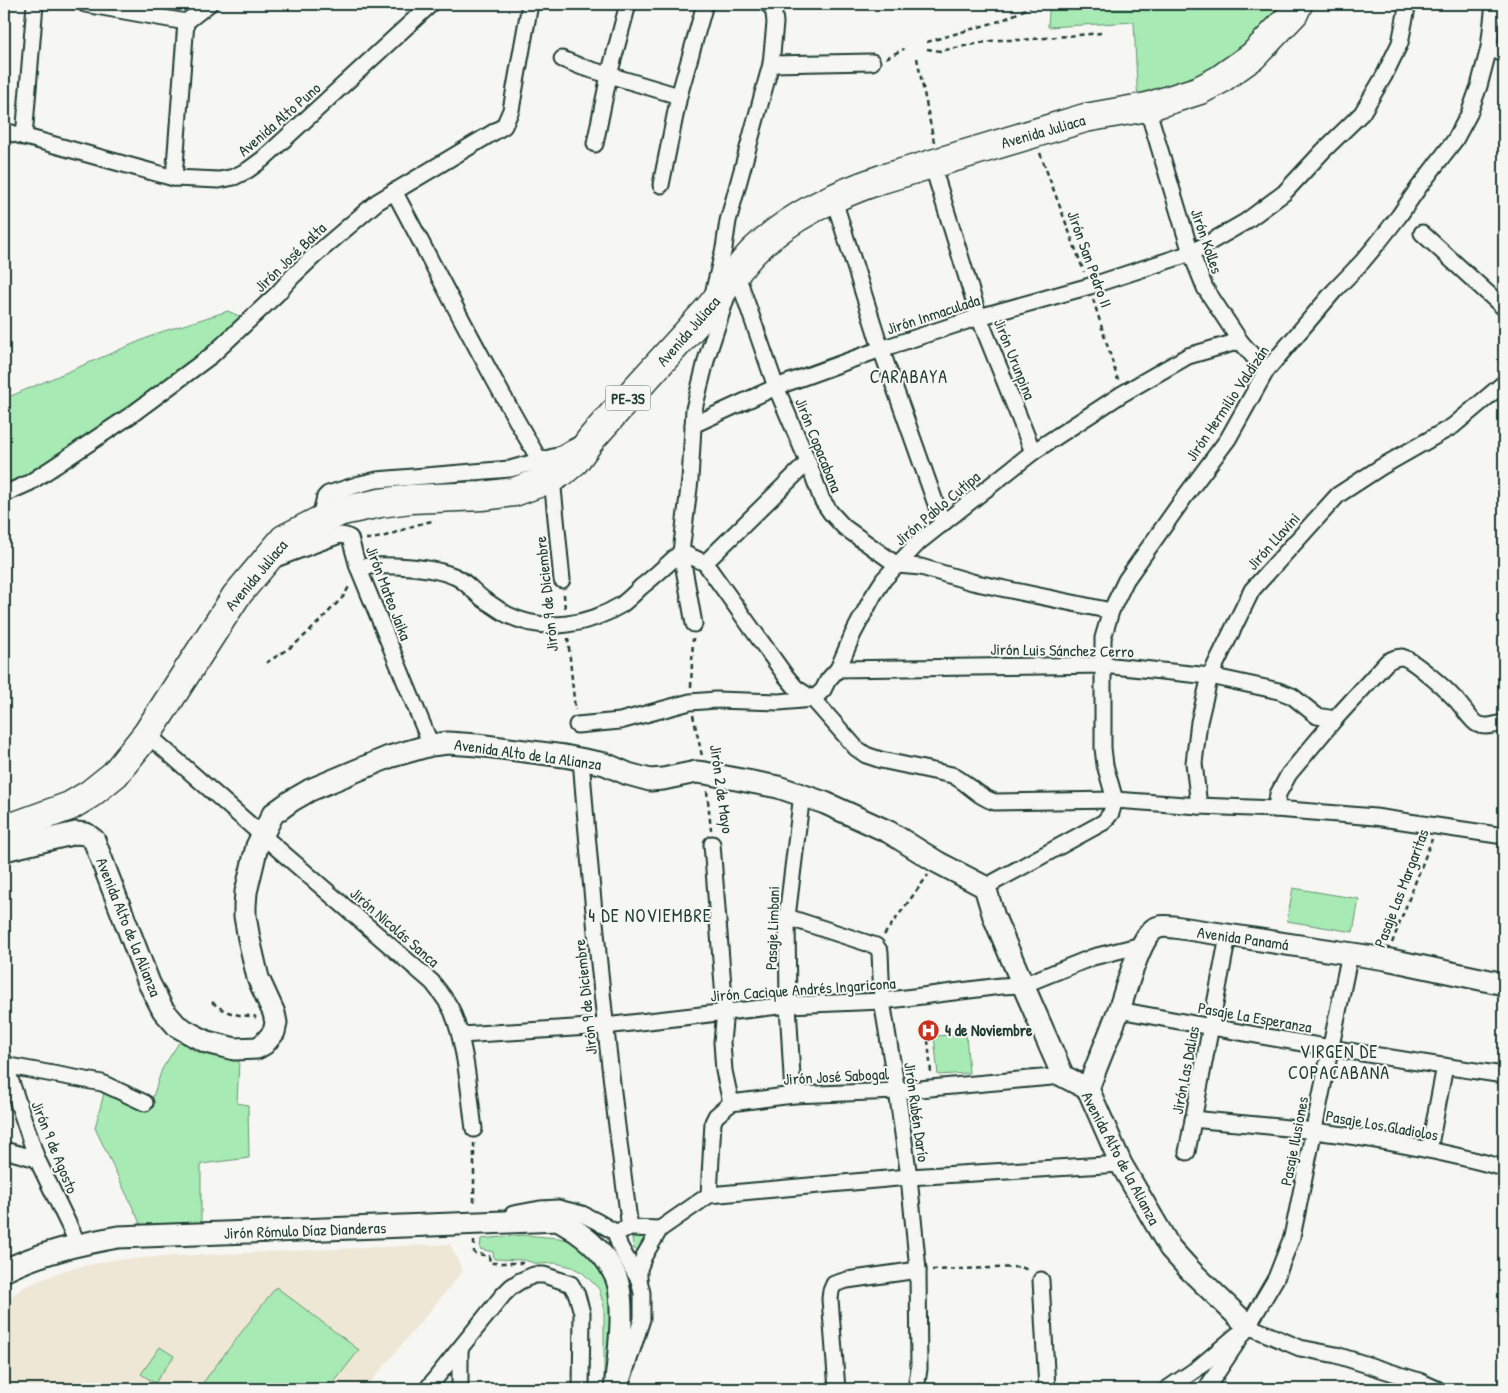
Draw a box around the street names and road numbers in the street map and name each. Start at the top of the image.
street label: Avenida Alto Puno [233,77,326,161]
street label: Avenida Juliaca [998,109,1088,153]
street label: Jirón Kolles [1186,206,1228,276]
street label: Jirón San Pedro II [1062,207,1118,311]
street label: Jirón José Balta [249,217,331,297]
street label: Jirón Inmaculada [884,289,982,339]
street label: Avenida Juliaca [651,291,725,371]
street label: Jirón Urunpina [989,315,1041,403]
street label: Jirón Hermilio Valdizán [1180,341,1274,465]
road number: PE-3S [606,386,650,410]
street label: Jirón Copacabana [790,394,848,496]
street label: Jirón Pablo Cutipa [890,466,984,550]
street label: Jirón Llavini [1241,508,1305,574]
street label: Jirón 9 de Diciembre [529,534,563,653]
street label: Avenida Juliaca [220,535,292,615]
street label: Jirón Mateo Jaika [361,543,417,643]
street label: Jirón Luis Sánchez Cerro [990,638,1134,662]
street label: Avenida Alto de la Alianza [453,733,603,775]
street label: Jirón 2 de Mayo [705,743,739,835]
street label: Pasaje Las Margaritas [1368,826,1434,950]
street label: Avenida Alto de la Alianza [91,854,167,1000]
street label: Jirón Nicolás Sanca [346,882,444,972]
street label: Pasaje Limbani [760,885,784,971]
street label: Avenida Panamá [1196,921,1290,955]
street label: Jirón 9 de Diciembre [568,937,602,1056]
street label: Jirón Cacique Andrés Ingaricona [710,972,896,1006]
street label: Pasaje La Esperanza [1196,996,1314,1038]
street label: Jirón Las Dalias [1166,1024,1204,1116]
street label: Jirón Rubén Darío [899,1061,935,1164]
street label: Jirón José Sabogal [783,1062,890,1090]
street label: Avenida Alto de la Alianza [1077,1087,1165,1229]
street label: Pasaje Ilusiones [1275,1094,1313,1188]
street label: Jirón 9 de Agosto [26,1097,84,1197]
street label: Pasaje Los Gladiolos [1324,1104,1440,1146]
street label: Jirón Rómulo Díaz Dianderas [224,1216,386,1244]

